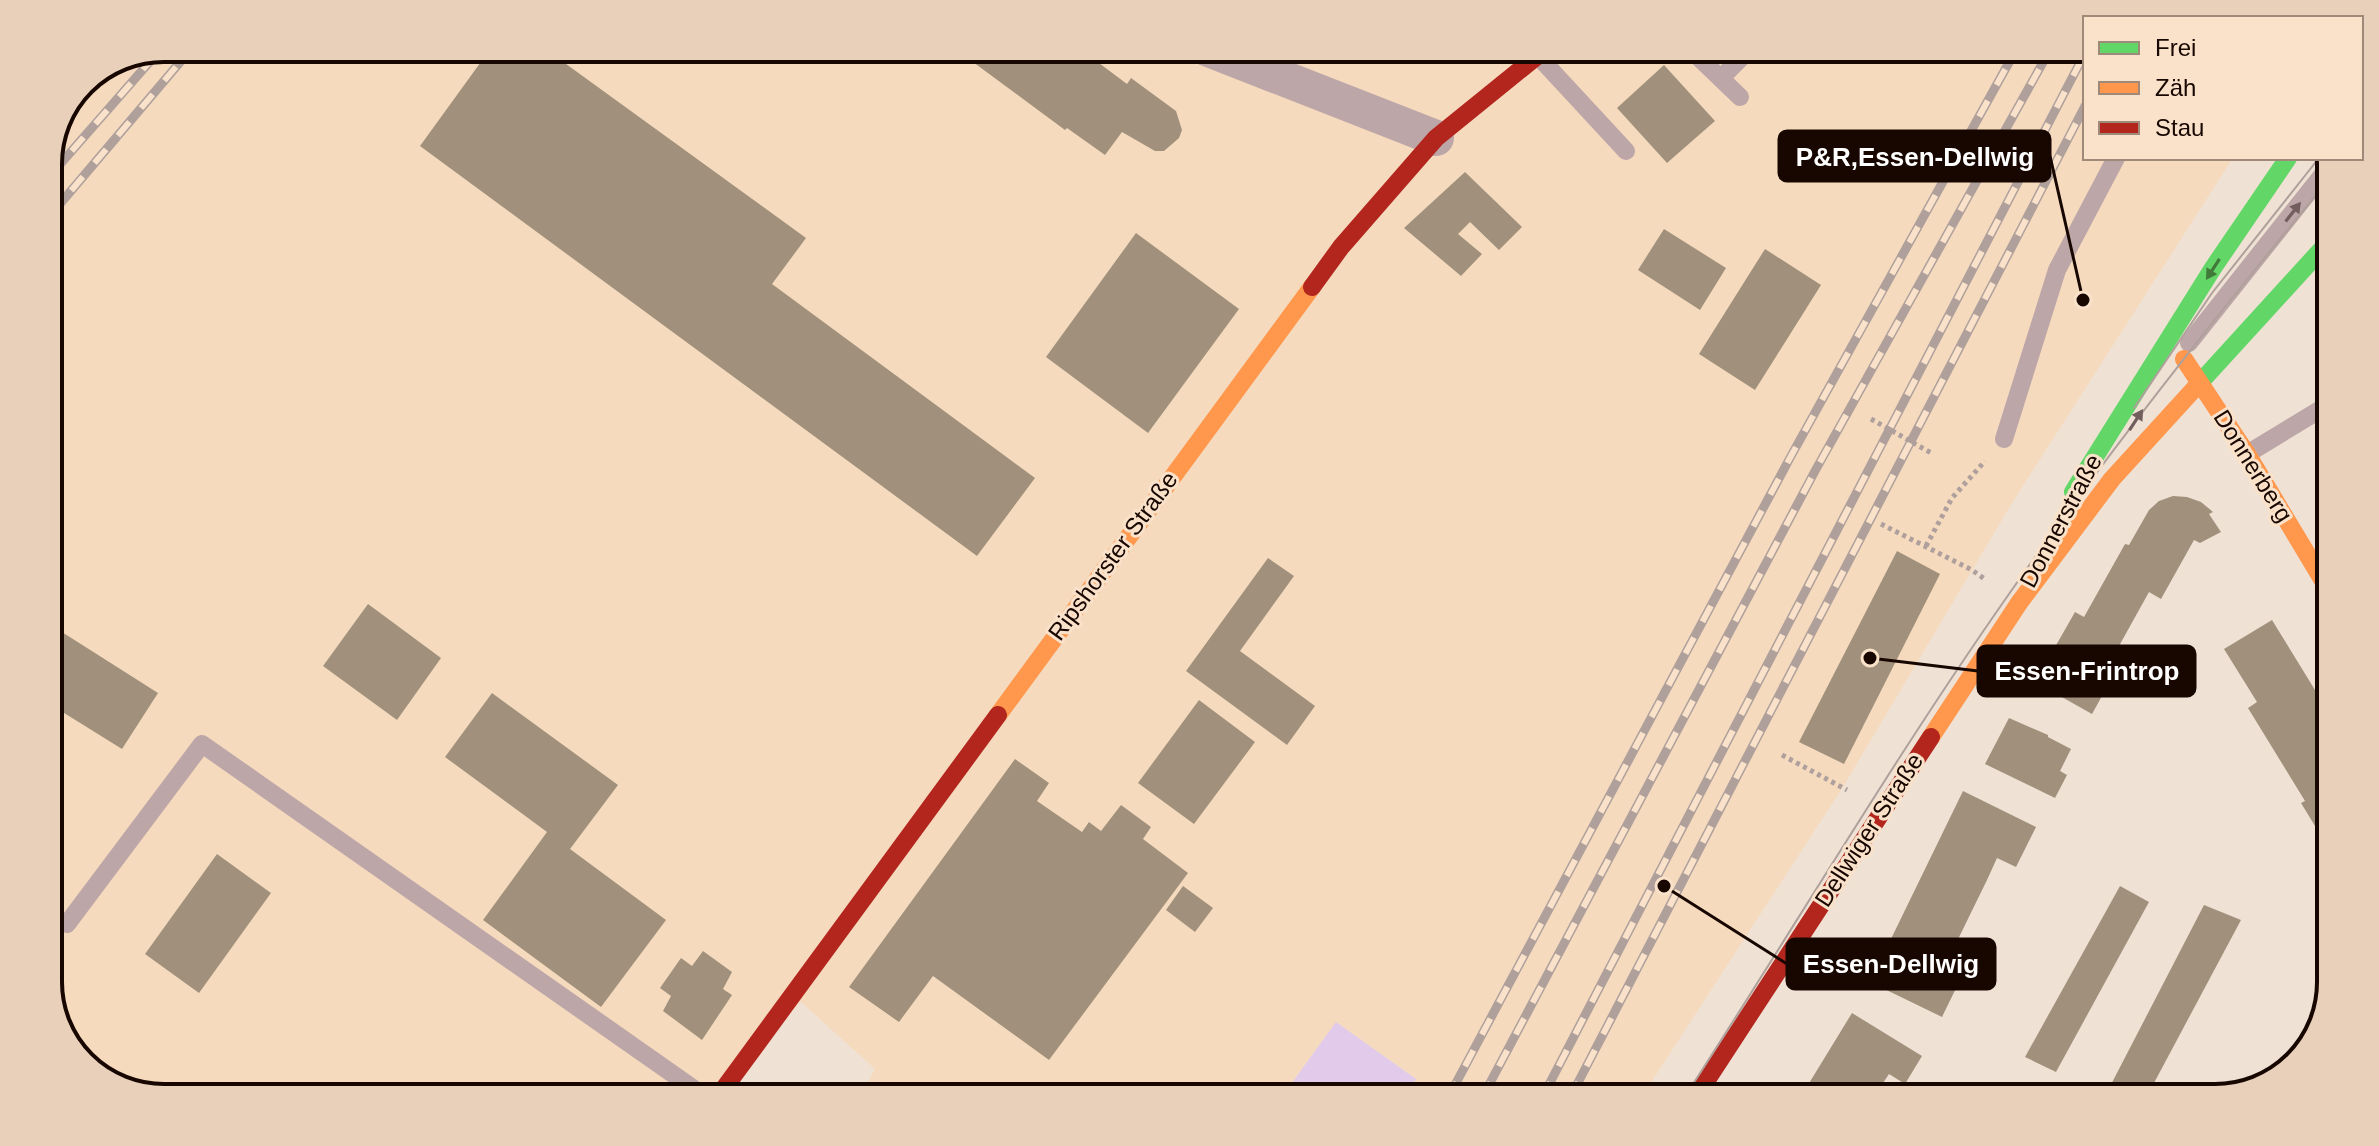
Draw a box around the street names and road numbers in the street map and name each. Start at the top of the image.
street label: Donnerberg [2208,405,2298,527]
street label: Donnerstraße [2014,450,2107,592]
street label: Ripshorster Straße [1042,466,1183,645]
street label: Dellwiger Straße [1809,748,1928,911]

